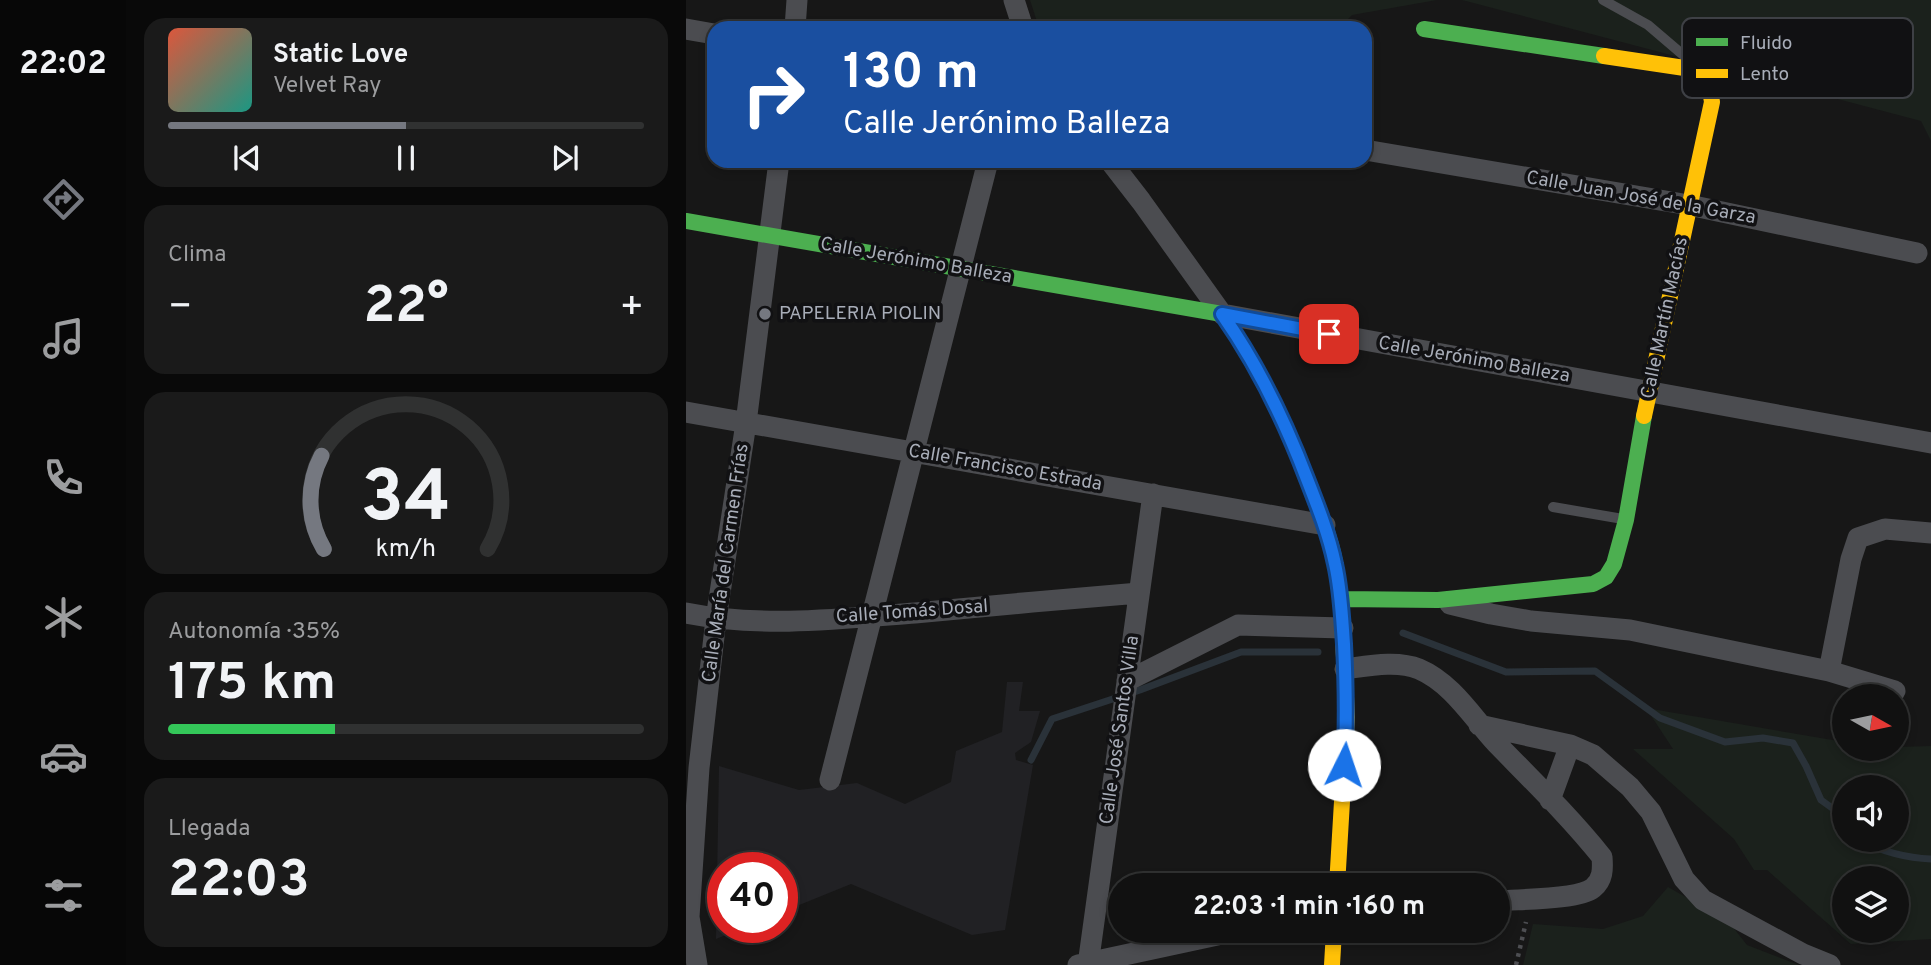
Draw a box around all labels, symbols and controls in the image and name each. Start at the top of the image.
legend [1682,18,1913,98]
text: Fluido [1740,32,1792,56]
text: Static Love [273,39,408,72]
text: 130 m [843,44,979,106]
text: 22:02 [19,45,107,85]
icon: right [728,49,819,140]
text: Lento [1740,63,1789,87]
text: Velvet Ray [273,72,381,101]
text: Calle Jerónimo Balleza [843,105,1170,145]
icon: previous [228,139,266,177]
icon: pause [387,139,425,177]
icon: next [546,139,584,177]
street label: Calle Juan José de la Garza [1524,166,1758,230]
icon: directions [39,175,88,224]
street label: Calle Jerónimo Balleza [818,232,1014,290]
street label: Calle Martín Macías [1636,235,1694,401]
text: Clima [168,241,226,270]
text: 22° [363,275,449,341]
text: − [168,284,193,333]
text: + [619,284,644,333]
place label: PAPELERIA PIOLIN [779,302,941,326]
pin [1299,304,1359,364]
marker: PAPELERIA PIOLIN [757,306,773,322]
icon: music [39,314,88,363]
icon: arrive [1310,315,1348,353]
street label: Calle Jerónimo Balleza [1376,331,1572,389]
street label: Calle Francisco Estrada [906,439,1104,497]
street label: Calle María del Carmen Frías [697,442,755,684]
icon: phone [39,453,88,502]
text: 34 [361,455,451,547]
text: km/h [376,533,436,565]
icon: climate [39,593,88,642]
street label: Calle Tomás Dosal [835,595,989,629]
text: Autonomía · 35% [168,618,340,647]
street label: Calle José Santos Villa [1095,634,1145,826]
text: 175 km [168,652,336,718]
north arrow [1832,684,1909,761]
map controls [1832,684,1909,943]
position arrow [1307,728,1381,802]
icon: car [39,732,88,781]
button: sound [1832,775,1909,852]
text: Llegada [168,815,250,844]
text: 22:03 [168,849,310,915]
speed limit sign: 40 [707,852,798,943]
button: layers [1832,866,1909,943]
icon: filters [39,871,88,920]
text: 22:03 · 1 min · 160 m [1193,891,1425,924]

